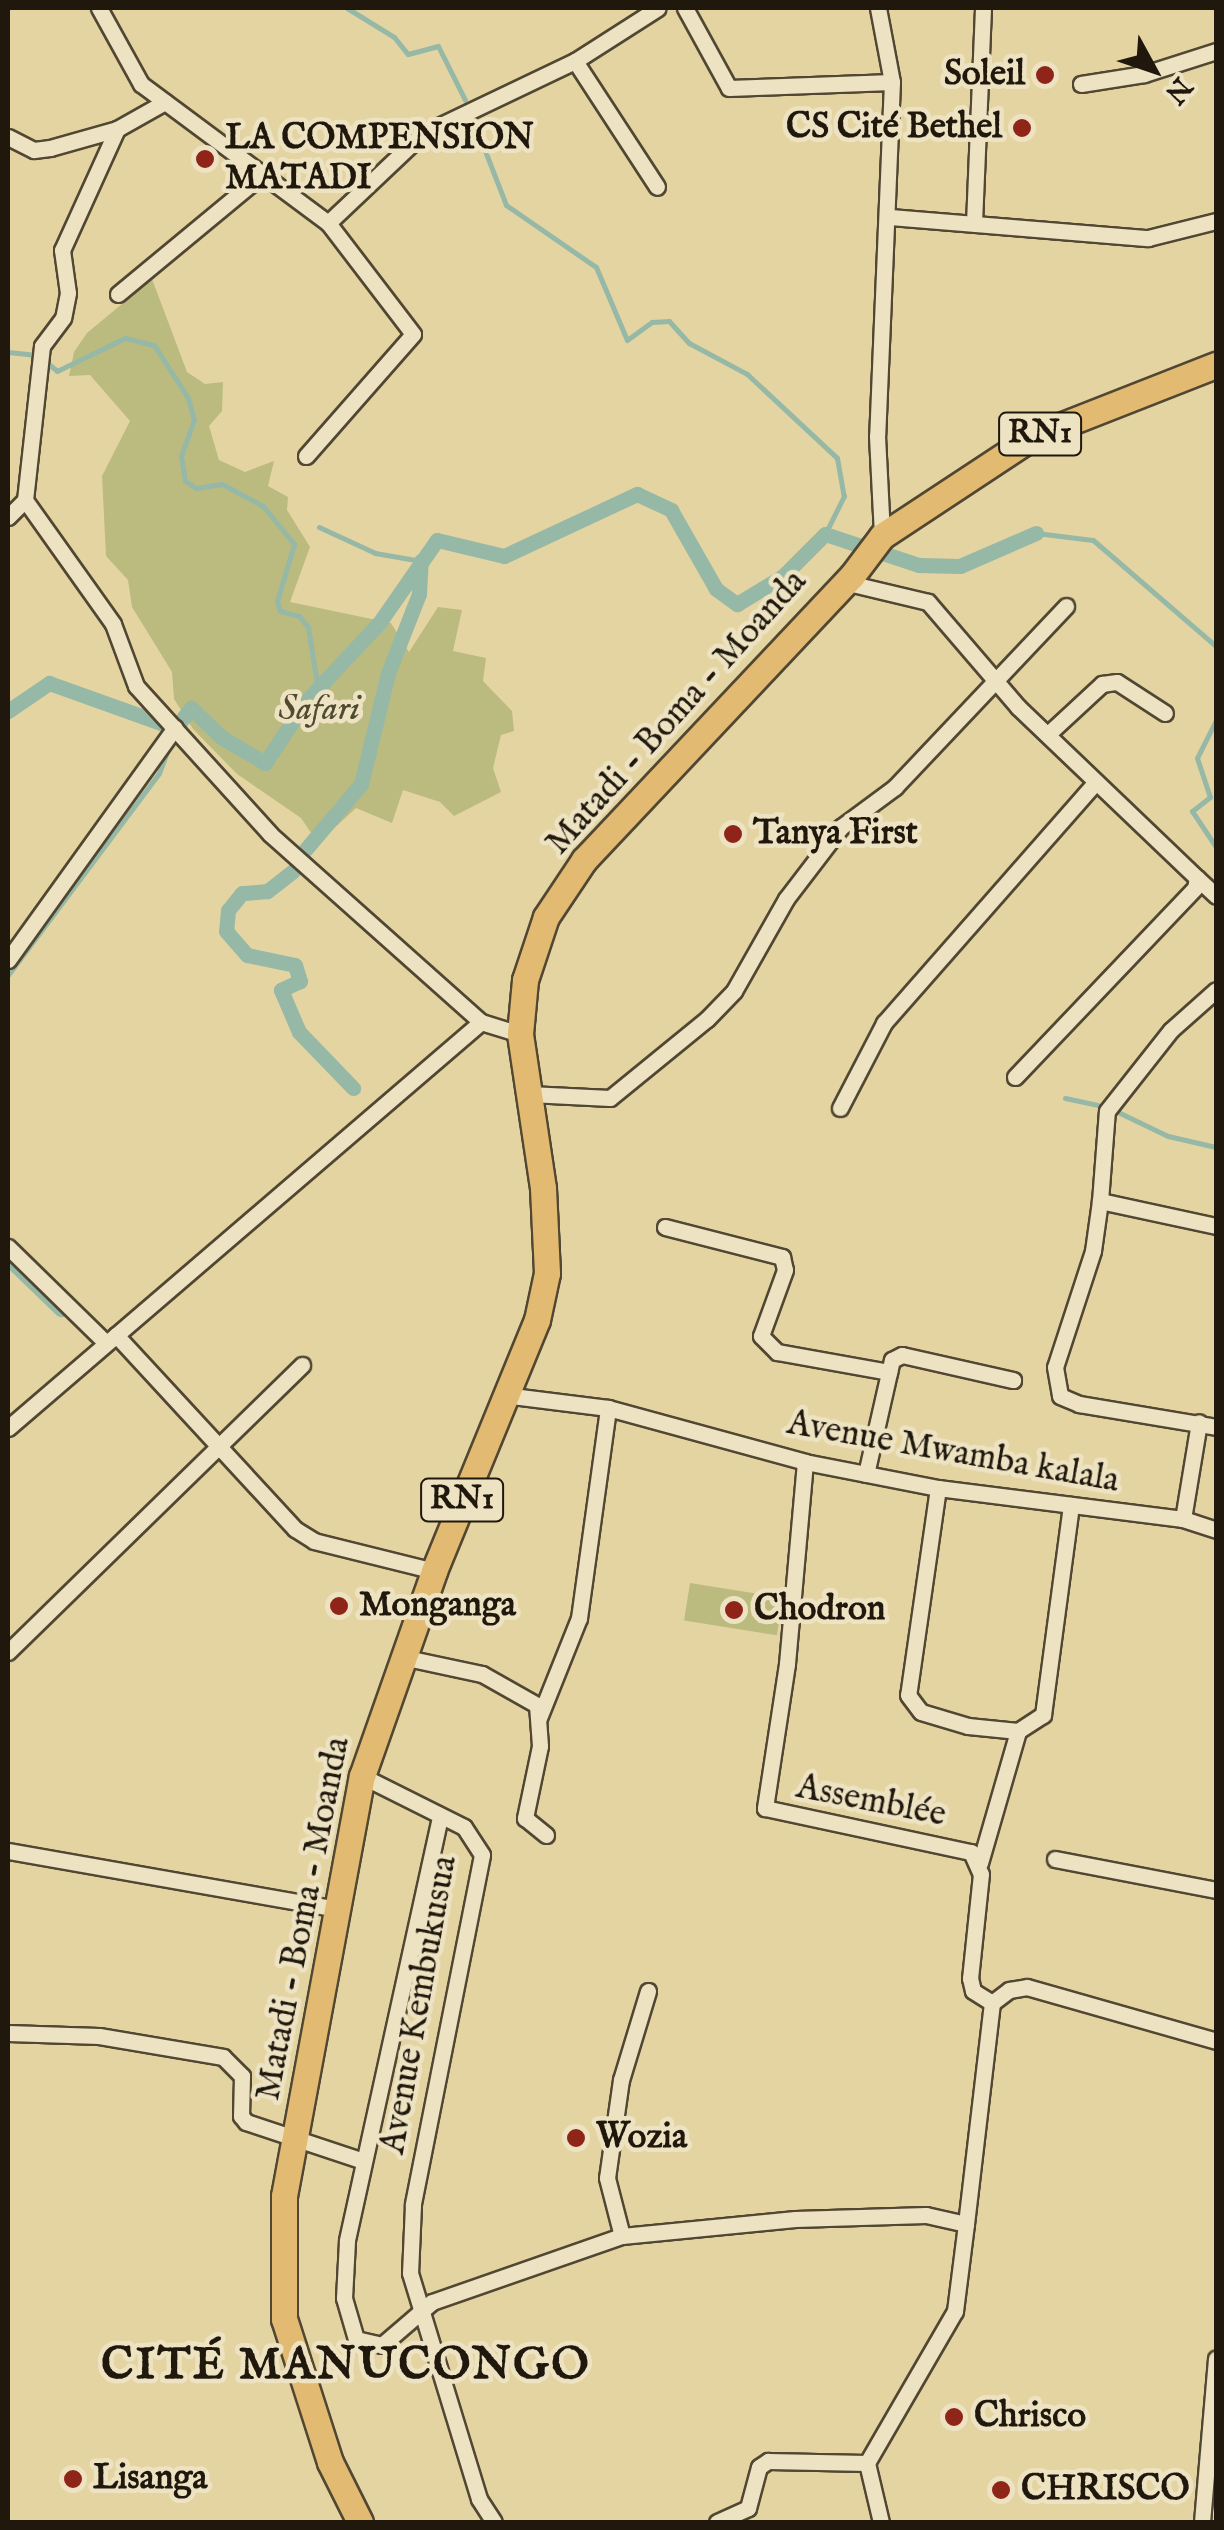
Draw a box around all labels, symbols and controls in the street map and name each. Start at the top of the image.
north arrow [1104,20,1204,120]
place label: Soleil [944,54,1025,96]
marker: Soleil [1034,64,1056,86]
text: N [1156,69,1199,110]
place label: CS Cité Bethel [786,107,1002,149]
marker: CS Cité Bethel [1011,117,1033,139]
place label: LA COMPENSION MATADI [225,118,534,200]
marker: LA COMPENSION MATADI [194,148,216,170]
road number: RN1 [998,407,1082,461]
street label: Matadi - Boma - Moanda [538,562,816,864]
park label: Safari [278,689,360,731]
place label: Tanya First [753,813,918,855]
marker: Tanya First [722,823,744,845]
street label: Avenue Mwamba kalala [784,1403,1122,1503]
road number: RN1 [420,1473,504,1527]
place label: Monganga [359,1585,516,1627]
place label: Chodron [754,1589,885,1631]
marker: Monganga [328,1595,350,1617]
marker: Chodron [723,1599,745,1621]
street label: Matadi - Boma - Moanda [248,1734,360,2104]
street label: Assemblée [793,1767,949,1837]
street label: Avenue Kembukusua [373,1853,467,2157]
place label: Wozia [596,2117,687,2159]
marker: Wozia [565,2127,587,2149]
district label: CITÉ MANUCONGO [101,2339,591,2393]
place label: Chrisco [974,2396,1086,2438]
marker: Chrisco [943,2406,965,2428]
place label: Lisanga [93,2458,207,2500]
marker: Lisanga [62,2468,84,2490]
place label: CHRISCO [1021,2469,1190,2511]
marker: CHRISCO [990,2479,1012,2501]

